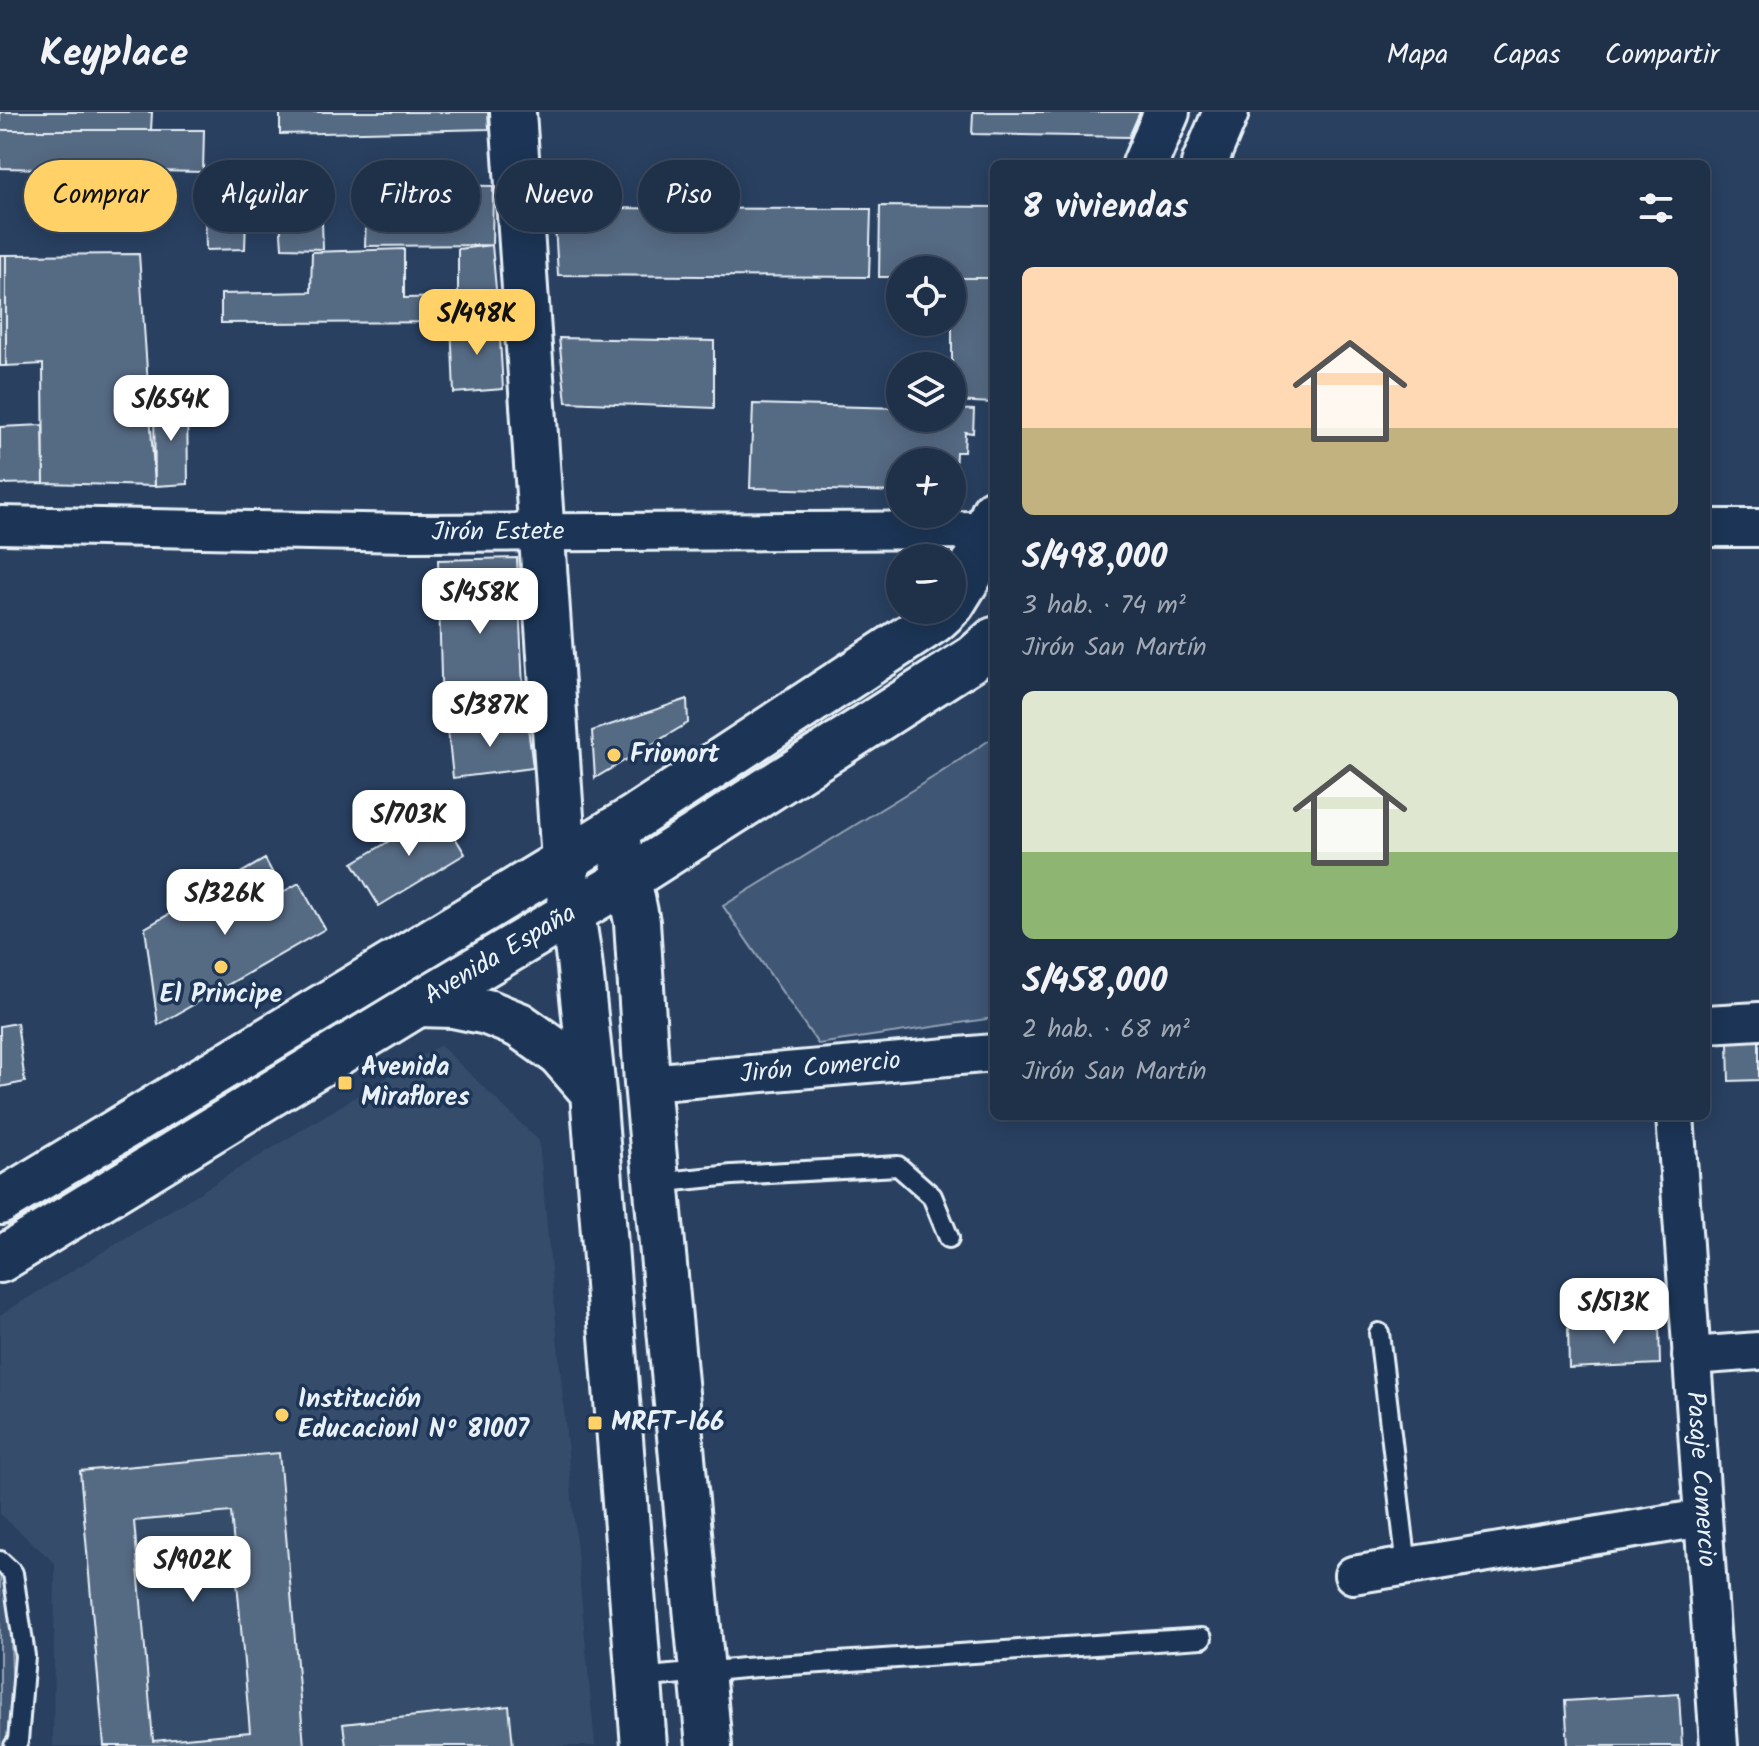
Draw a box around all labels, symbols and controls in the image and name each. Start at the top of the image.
text: Keyplace [40,25,188,85]
text: Mapa [1387,33,1448,78]
text: Capas [1492,33,1561,78]
text: Compartir [1605,33,1719,78]
chip: Comprar [24,160,177,232]
chip: Alquilar [193,160,335,232]
chip: Filtros [351,160,480,232]
chip: Nuevo [496,160,622,232]
chip: Piso [638,160,740,232]
text: 8 viviendas [1022,181,1189,235]
icon: filters [1634,186,1678,230]
map controls [886,256,966,624]
button: locate [886,256,966,336]
pin: S/498K [412,289,542,357]
text: S/498K [437,294,517,336]
icon: home [1278,319,1422,463]
button: layers [886,352,966,432]
pin: S/654K [106,375,236,443]
text: S/654K [132,380,210,422]
button: + [886,448,966,528]
street label: Jirón Estete [431,511,565,554]
text: S/498,000 [1022,531,1167,585]
button: − [886,544,966,624]
pin: S/458K [415,568,545,636]
text: S/458K [440,573,520,615]
text: 3 hab. · 74 m² [1022,585,1186,627]
text: Jirón San Martín [1022,627,1207,669]
pin: S/387K [425,681,555,749]
text: S/387K [450,686,530,728]
place label: Frionort [630,734,720,776]
icon: home [1278,743,1422,887]
marker: Frionort [605,746,623,764]
pin: S/703K [344,790,474,858]
text: S/703K [370,795,448,837]
pin: S/326K [160,869,290,937]
text: S/326K [185,874,265,916]
street label: Avenida España [416,893,585,1017]
text: S/458,000 [1022,955,1167,1009]
marker: El Principe [212,958,230,976]
place label: El Principe [160,974,282,1016]
text: 2 hab. · 68 m² [1022,1009,1190,1051]
street label: Jirón Comercio [738,1040,902,1096]
place label: Avenida Miraflores [361,1047,470,1119]
text: Jirón San Martín [1022,1051,1207,1093]
marker: Avenida Miraflores [336,1074,354,1092]
pin: S/513K [1549,1278,1679,1346]
text: S/513K [1578,1283,1650,1325]
place label: Institución EducacionI Nº 81007 [298,1379,530,1451]
street label: Pasaje Comercio [1673,1390,1727,1569]
place label: MRFT-166 [611,1402,724,1444]
marker: Institución EducacionI Nº 81007 [273,1406,291,1424]
marker: MRFT-166 [586,1414,604,1432]
pin: S/902K [128,1536,258,1604]
text: S/902K [154,1541,233,1583]

